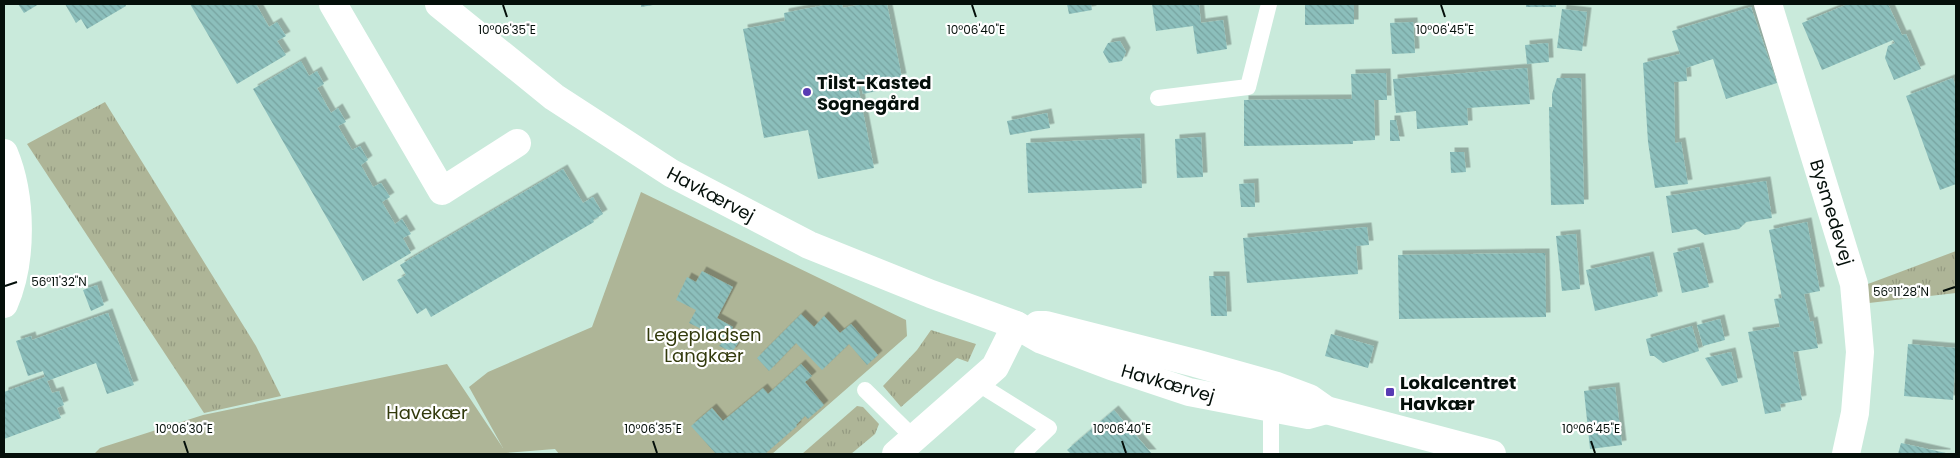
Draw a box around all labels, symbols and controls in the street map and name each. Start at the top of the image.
text: 10°06'35"E [478,21,536,38]
text: 10°06'40"E [947,21,1005,38]
text: 10°06'45"E [1416,21,1474,38]
place label: Tilst-Kasted Sognegård [817,70,931,116]
marker: Tilst-Kasted Sognegård [801,86,813,98]
street label: Bysmedevej [1804,156,1860,268]
street label: Havkærvej [663,160,759,228]
text: 56°11'32"N [31,273,87,290]
text: 56°11'28"N [1873,283,1929,300]
park label: Legepladsen Langkær [646,322,762,368]
street label: Havkærvej [1118,358,1218,408]
place label: Lokalcentret Havkær [1400,370,1516,416]
marker: Lokalcentret Havkær [1384,386,1396,398]
park label: Havekær [386,400,468,425]
text: 10°06'30"E [155,420,213,437]
text: 10°06'35"E [624,420,682,437]
text: 10°06'40"E [1093,420,1151,437]
text: 10°06'45"E [1562,420,1620,437]

